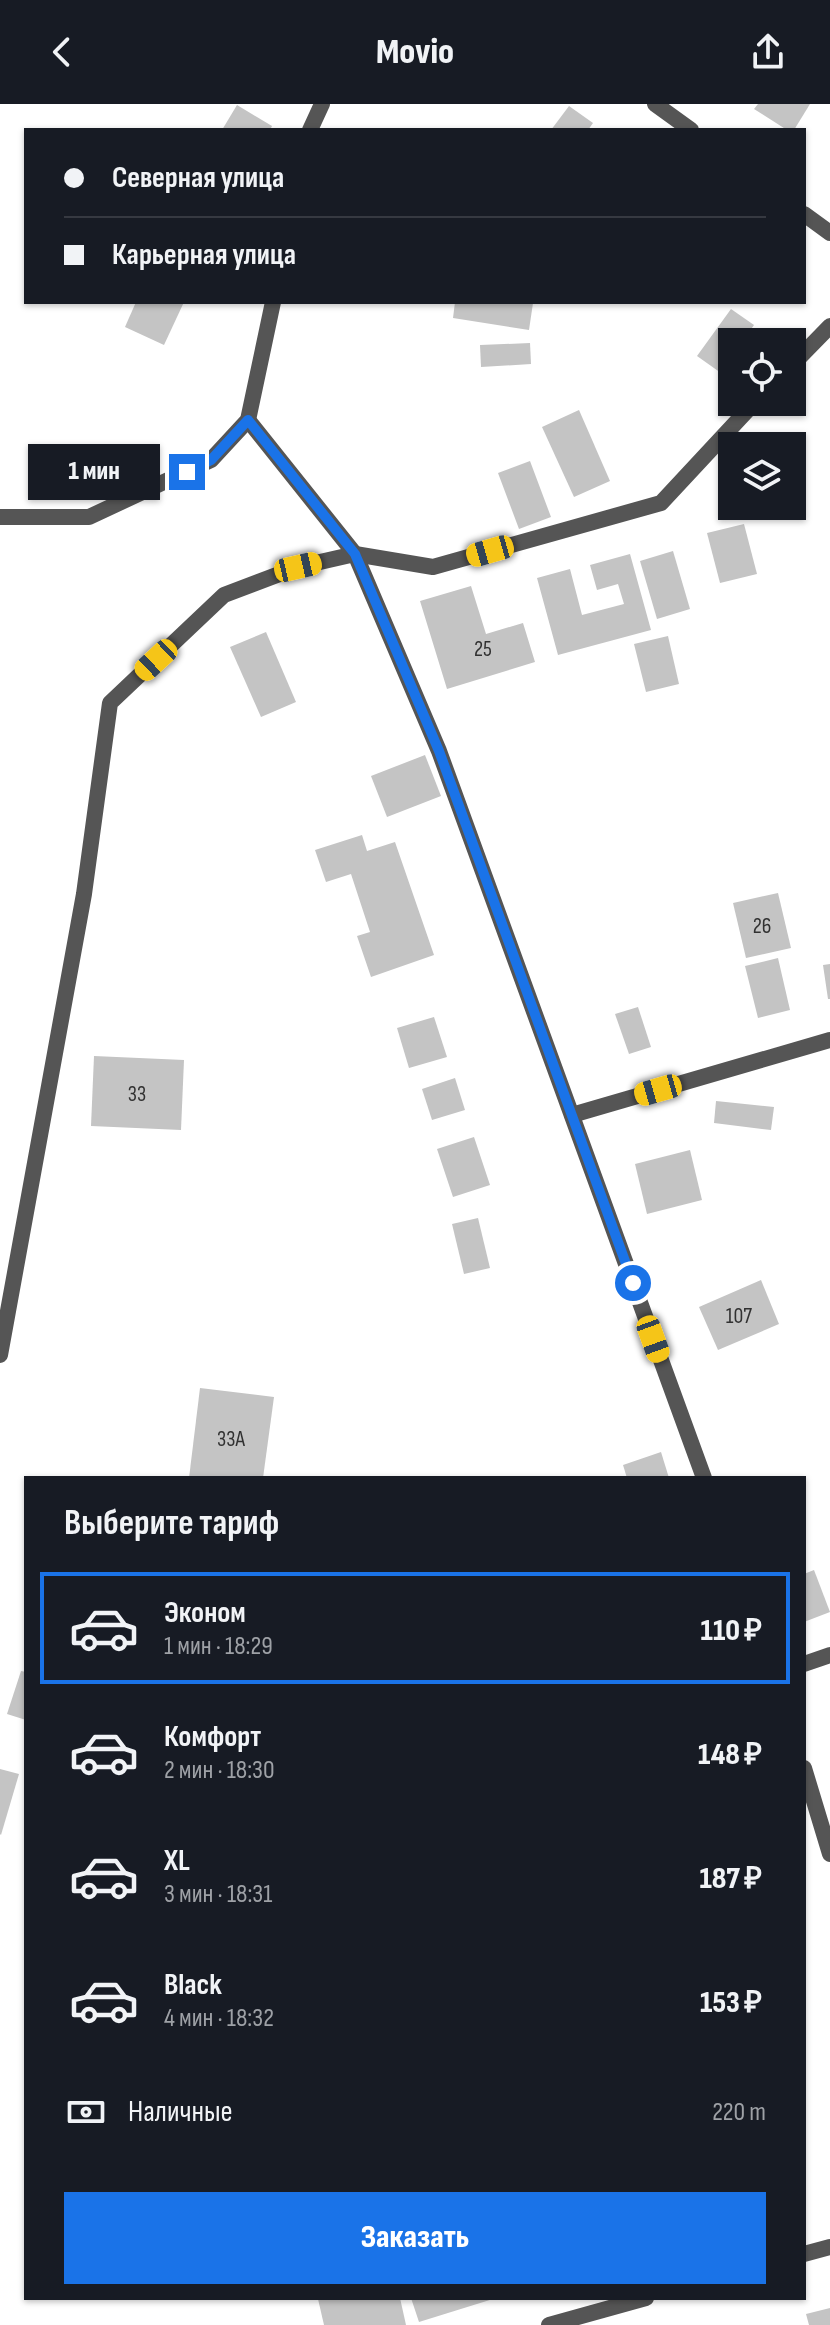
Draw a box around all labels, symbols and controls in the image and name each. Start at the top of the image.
icon: back [40,30,84,74]
icon: share [746,30,790,74]
text: Movio [376,31,454,74]
text: Северная улица [112,160,284,196]
text: Карьерная улица [112,237,296,273]
map controls [718,328,806,520]
button: locate [718,328,806,416]
button: layers [718,432,806,520]
callout: 1 мин [27,444,159,500]
route end [169,454,205,490]
text: 1 мин [68,456,120,487]
car [464,533,516,569]
car [272,550,324,584]
car [130,635,182,685]
house number: 25 [474,636,492,663]
house number: 26 [753,913,771,940]
car [632,1072,684,1108]
house number: 33 [128,1081,146,1108]
route start [615,1265,651,1301]
house number: 107 [726,1303,752,1330]
car [634,1312,672,1366]
house number: 33А [217,1426,246,1453]
text: Выберите тариф [64,1502,279,1545]
icon: car [68,1592,140,1664]
text: Эконом [164,1595,246,1631]
text: 110 ₽ [701,1613,762,1649]
text: 1 мин · 18:29 [164,1631,273,1662]
icon: car [68,1716,140,1788]
text: Комфорт [164,1719,261,1755]
text: 148 ₽ [698,1737,762,1773]
text: 2 мин · 18:30 [164,1755,275,1786]
icon: car [68,1840,140,1912]
text: XL [164,1843,190,1879]
text: 187 ₽ [699,1861,762,1897]
text: 3 мин · 18:31 [164,1879,272,1910]
icon: car [68,1964,140,2036]
text: Black [164,1967,222,2003]
text: 153 ₽ [700,1985,762,2021]
text: 4 мин · 18:32 [164,2003,274,2034]
icon: cash [64,2090,108,2134]
text: Наличные [128,2094,233,2130]
text: 220 m [712,2097,766,2128]
button: Заказать [64,2192,766,2284]

